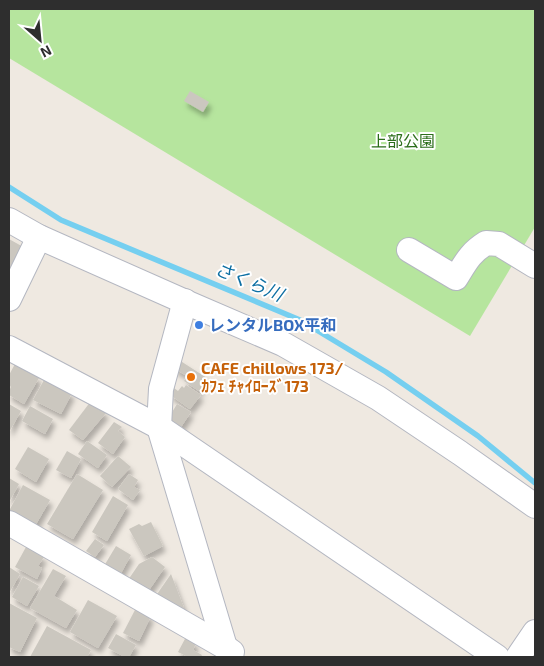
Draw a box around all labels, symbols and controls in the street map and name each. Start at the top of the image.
north arrow [15,15,65,65]
text: N [38,42,54,62]
park label: 上部公園 [371,131,435,150]
water label: さくら川 [212,257,289,306]
place label: レンタルBOX平和 [209,315,336,334]
marker: レンタルBOX平和 [193,319,205,331]
place label: CAFE chillows 173/ ｶﾌｪ ﾁｬｲﾛｰｽﾞ173 [201,358,343,395]
marker: CAFE chillows 173/ ｶﾌｪ ﾁｬｲﾛｰｽﾞ173 [185,371,197,383]

